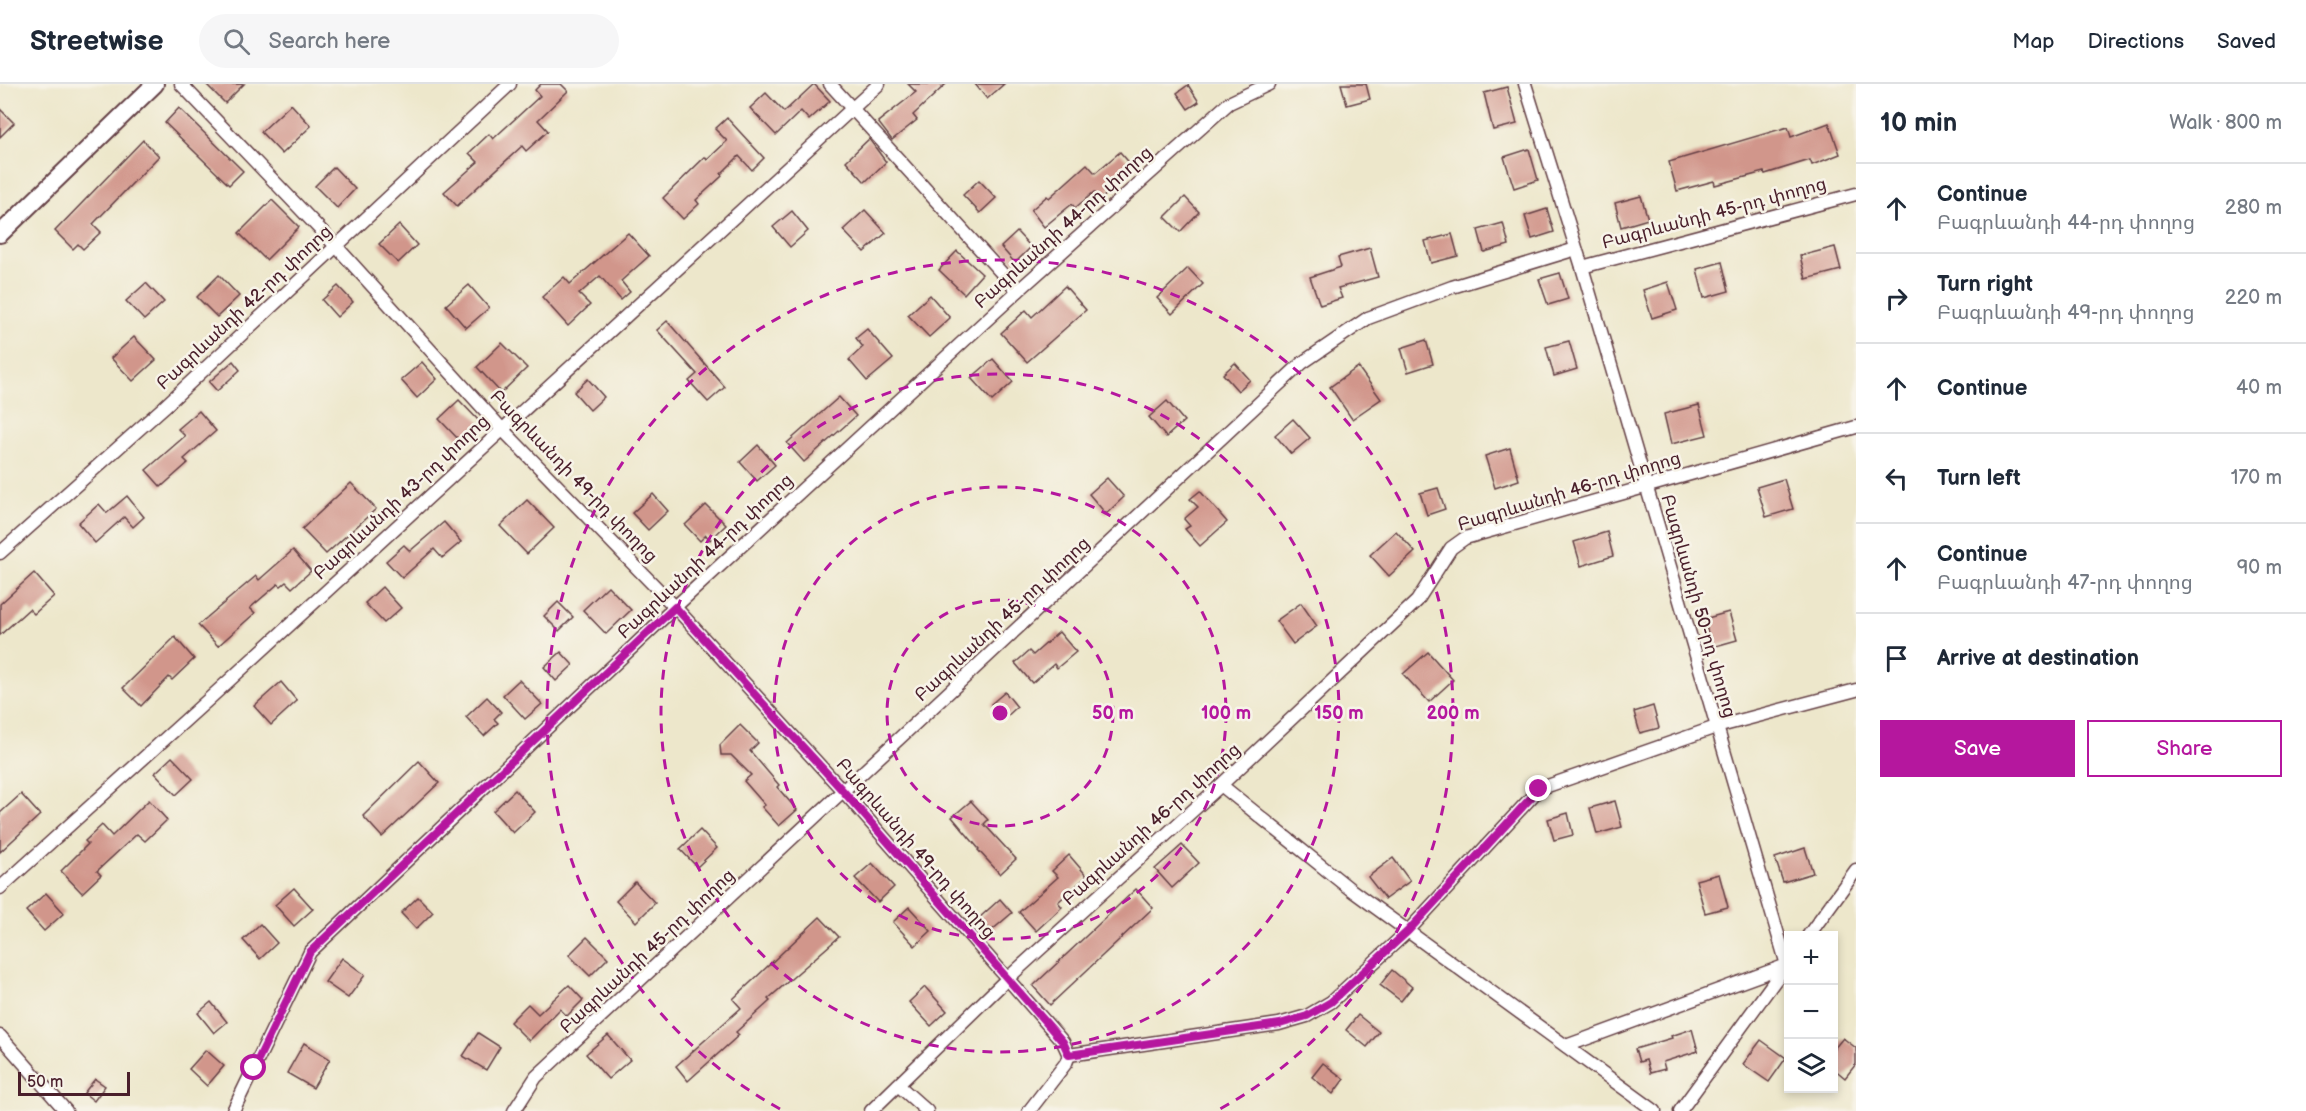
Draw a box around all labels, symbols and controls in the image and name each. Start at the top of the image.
search box [199,14,619,68]
text: Streetwise [30,25,163,58]
icon: search [220,25,253,58]
text: Search here [268,28,390,55]
text: Map [2012,29,2055,54]
text: Directions [2088,29,2184,54]
text: Saved [2217,29,2276,54]
text: 10 min [1880,108,1957,139]
text: Walk · 800 m [2169,111,2282,135]
street label: Բագրևանդի 44-րդ փողոց [970,142,1157,313]
street label: Բագրևանդի 45-րդ փողոց [1600,173,1829,254]
text: Continue [1937,181,2027,208]
icon: ahead [1880,192,1913,225]
text: 280 m [2225,196,2282,220]
text: Բագրևանդի 44-րդ փողոց [1937,211,2195,235]
street label: Բագրևանդի 42-րդ փողոց [152,221,336,394]
text: Turn right [1937,271,2033,298]
icon: right [1880,282,1913,315]
text: 220 m [2225,286,2282,310]
text: Բագրևանդի 49-րդ փողոց [1937,301,2194,325]
icon: ahead [1880,372,1913,405]
text: Continue [1937,375,2027,402]
text: 40 m [2236,376,2282,400]
street label: Բագրևանդի 49-րդ փողոց [486,386,662,567]
street label: Բագրևանդի 43-րդ փողոց [309,410,493,584]
street label: Բագրևանդի 46-րդ փողոց [1455,447,1683,535]
icon: left [1880,462,1913,495]
text: Turn left [1937,465,2021,492]
text: 170 m [2231,466,2282,490]
street label: Բագրևանդի 44-րդ փողոց [613,470,797,643]
street label: Բագրևանդի 50-րդ փողոց [1657,492,1740,720]
street label: Բագրևանդի 45-րդ փողոց [911,533,1094,706]
text: Continue [1937,541,2027,568]
icon: ahead [1880,552,1913,585]
text: 90 m [2237,556,2282,580]
text: Բագրևանդի 47-րդ փողոց [1937,571,2193,595]
icon: arrive [1880,642,1913,675]
text: Arrive at destination [1937,645,2139,672]
centre of rings [990,703,1010,723]
text: 50 m [1092,703,1134,724]
text: 100 m [1201,703,1251,724]
text: 150 m [1314,703,1364,724]
text: 200 m [1426,703,1480,724]
button: Save [1880,720,2075,777]
button: Share [2087,720,2282,777]
street label: Բագրևանդի 46-րդ փողոց [1058,739,1245,910]
street label: Բագրևանդի 49-րդ փողոց [832,754,1000,943]
route end [1525,775,1551,801]
street label: Բագրևանդի 45-րդ փողոց [556,865,739,1038]
map controls [1784,931,1838,1093]
button: + [1784,931,1838,985]
button: − [1784,985,1838,1039]
button: layers [1784,1039,1838,1093]
route start [240,1054,266,1080]
scale bar [18,1069,130,1096]
text: 50 m [27,1073,63,1092]

